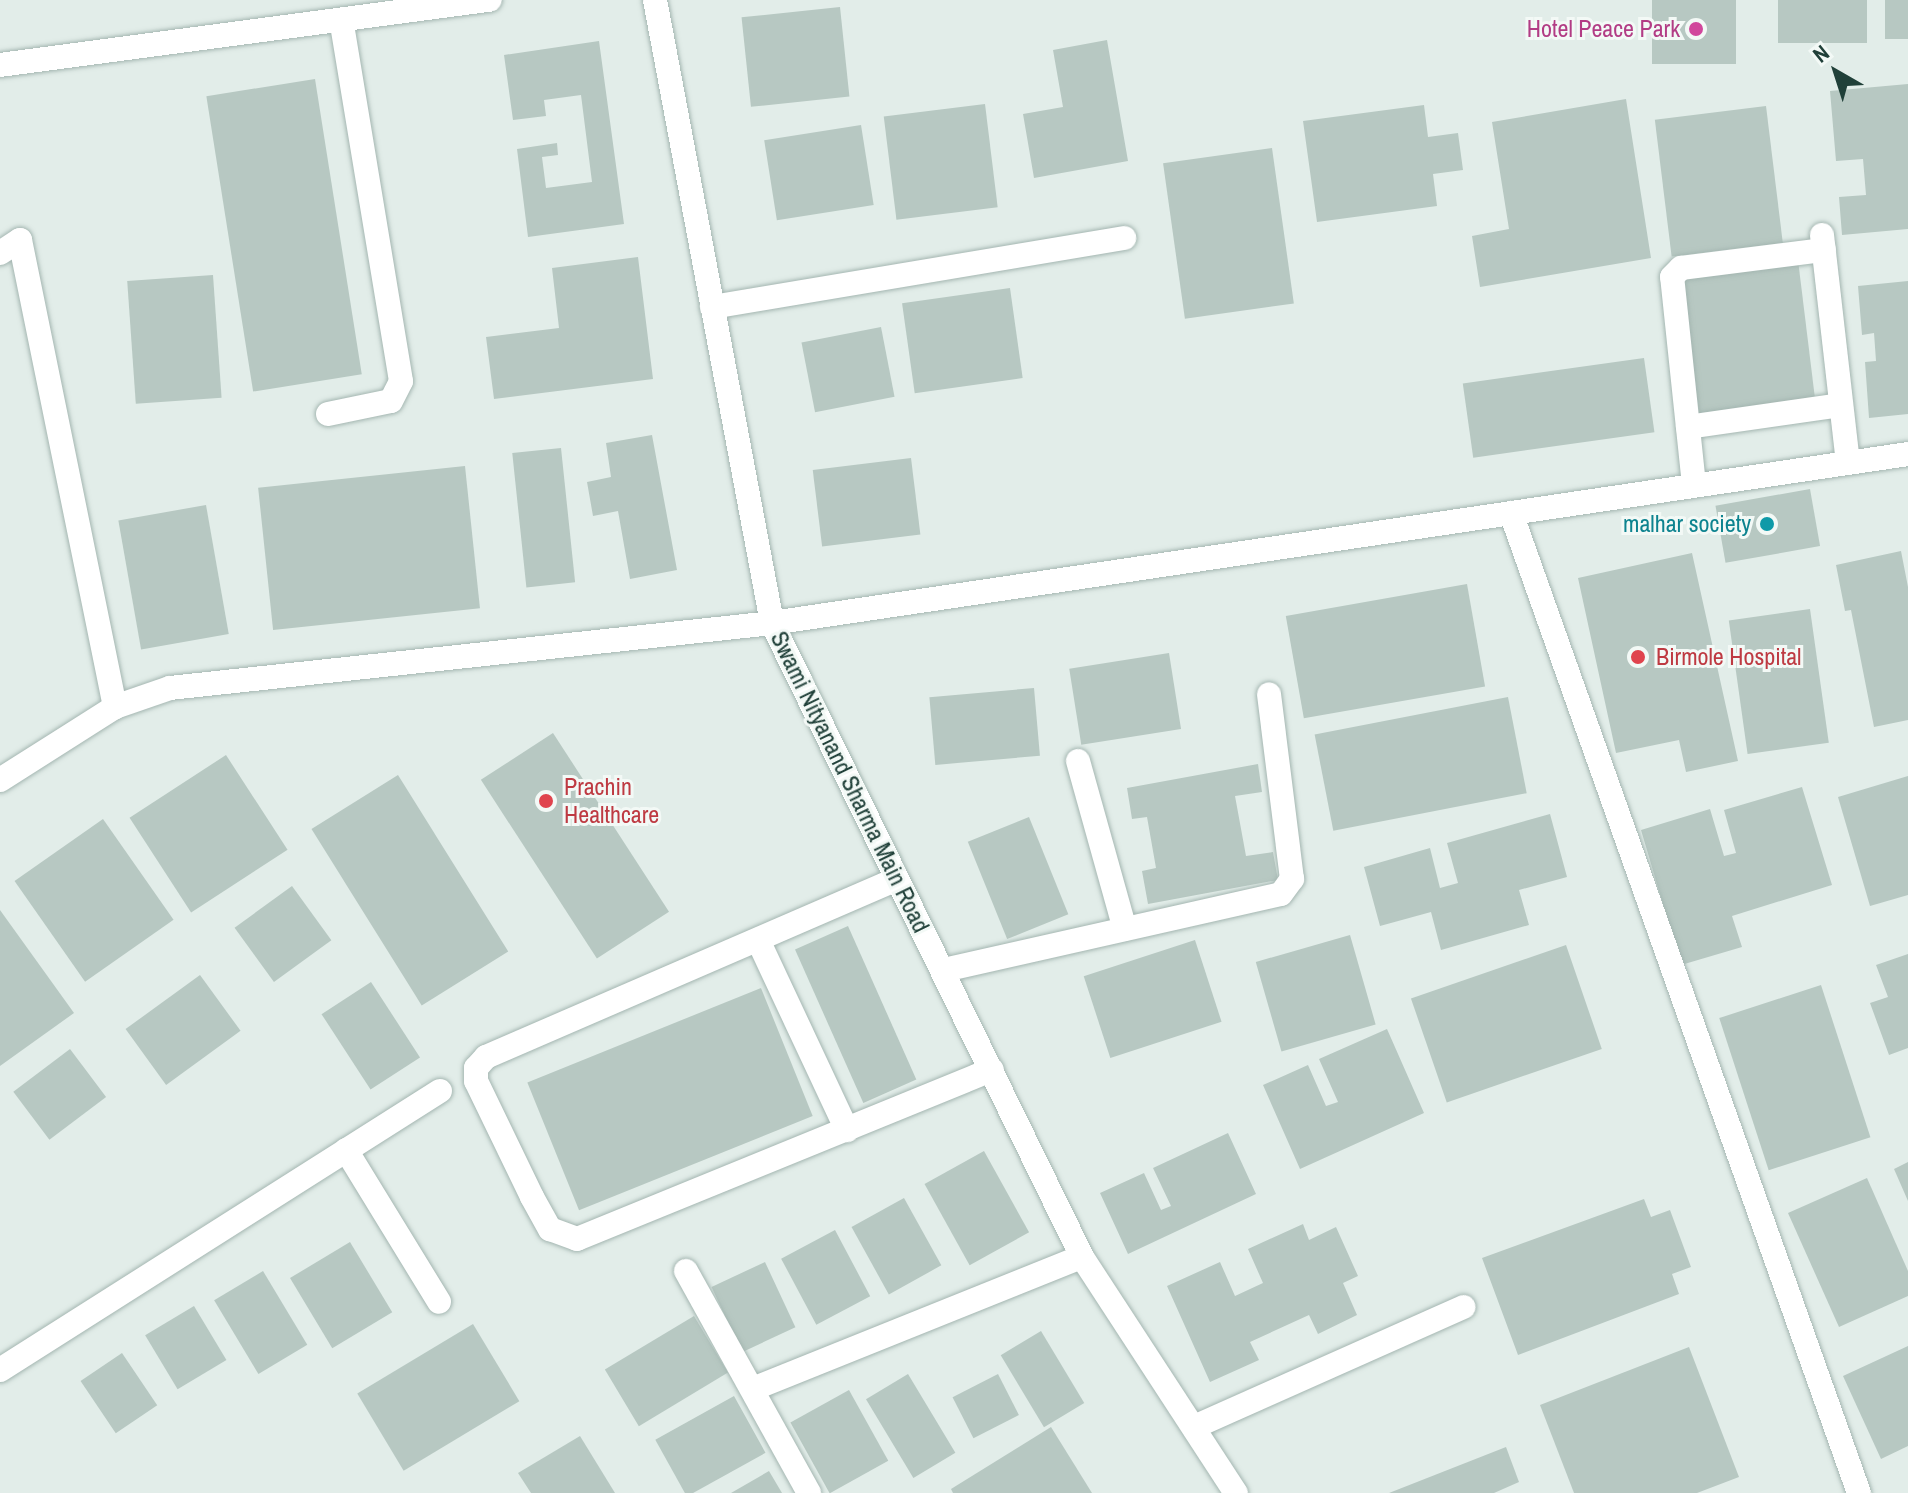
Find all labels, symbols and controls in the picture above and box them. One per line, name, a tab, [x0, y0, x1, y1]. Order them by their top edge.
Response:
place label: Hotel Peace Park	[1527, 15, 1680, 43]
marker: Hotel Peace Park	[1687, 20, 1705, 38]
north arrow	[1796, 32, 1876, 112]
text: N	[1806, 38, 1835, 69]
place label: malhar society	[1623, 510, 1751, 538]
marker: malhar society	[1758, 515, 1776, 533]
street label: Swami Nityanand Sharma Main Road	[764, 627, 936, 937]
place label: Birmole Hospital	[1656, 643, 1801, 671]
marker: Birmole Hospital	[1627, 646, 1649, 668]
place label: Prachin Healthcare	[564, 773, 659, 829]
marker: Prachin Healthcare	[535, 790, 557, 812]

